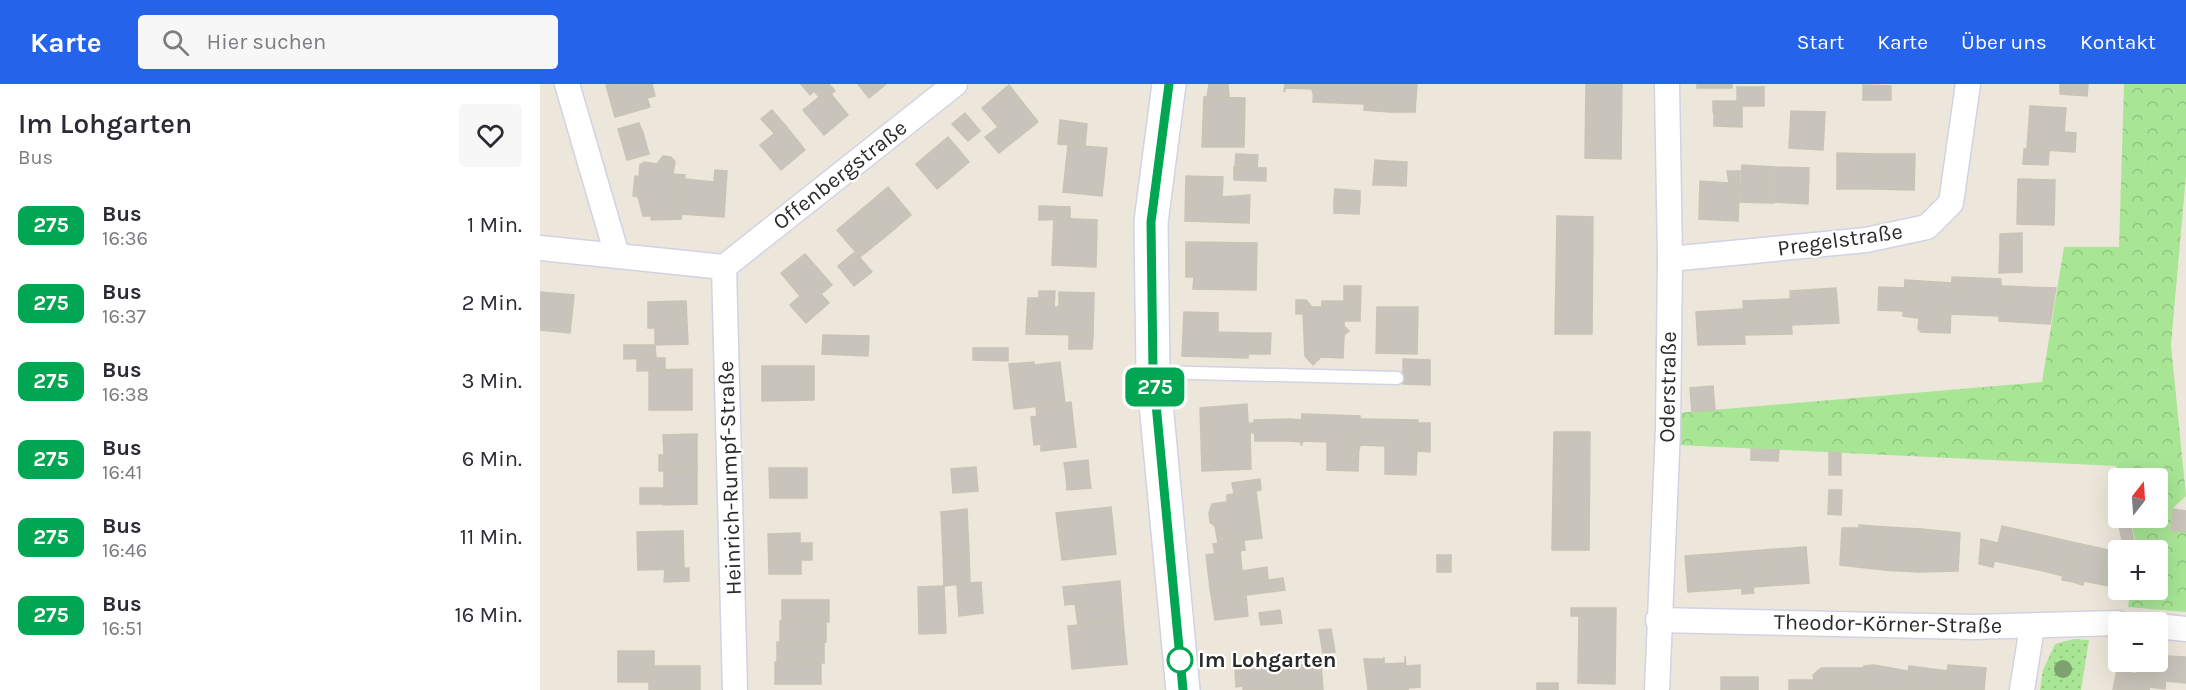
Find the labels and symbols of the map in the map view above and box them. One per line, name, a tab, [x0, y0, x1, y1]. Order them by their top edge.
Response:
street label: Offenbergstraße	[768, 115, 912, 235]
street label: Pregelstraße	[1776, 218, 1904, 262]
street label: Oderstraße	[1654, 331, 1682, 443]
street label: Heinrich-Rumpf-Straße	[713, 360, 747, 596]
line badge: 275	[1120, 368, 1190, 406]
north arrow	[2108, 468, 2168, 528]
street label: Theodor-Körner-Straße	[1774, 609, 2002, 639]
marker: Im Lohgarten	[1167, 647, 1193, 673]
place label: Im Lohgarten	[1198, 647, 1337, 673]

